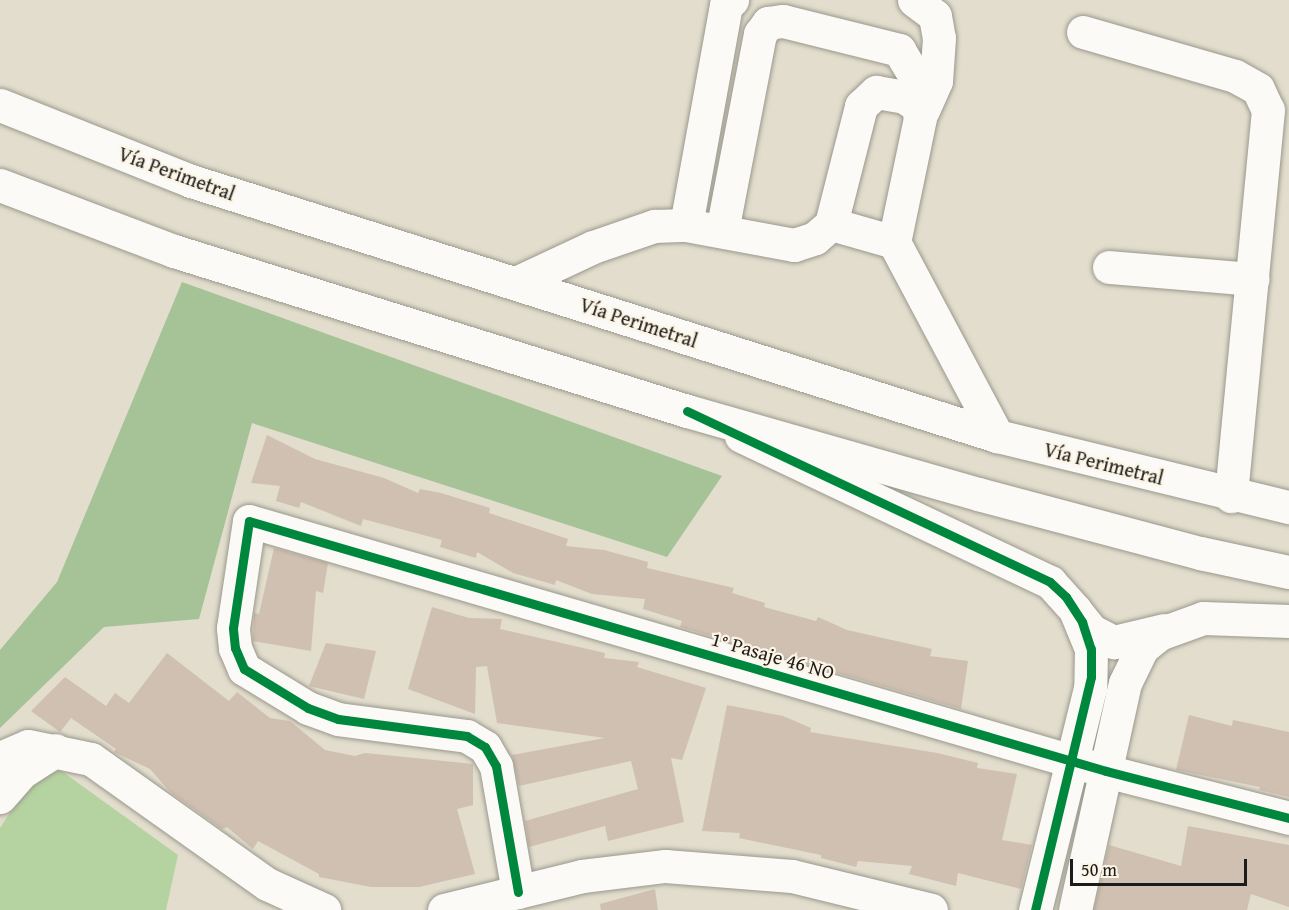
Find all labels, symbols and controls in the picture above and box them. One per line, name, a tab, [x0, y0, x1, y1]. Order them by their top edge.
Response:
street label: Vía Perimetral	[115, 141, 239, 205]
street label: Vía Perimetral	[577, 292, 701, 352]
street label: Vía Perimetral	[1042, 437, 1166, 489]
street label: 1° Pasaje 46 NO	[709, 626, 837, 684]
scale bar	[1073, 847, 1250, 885]
text: 50 m	[1081, 856, 1117, 883]

